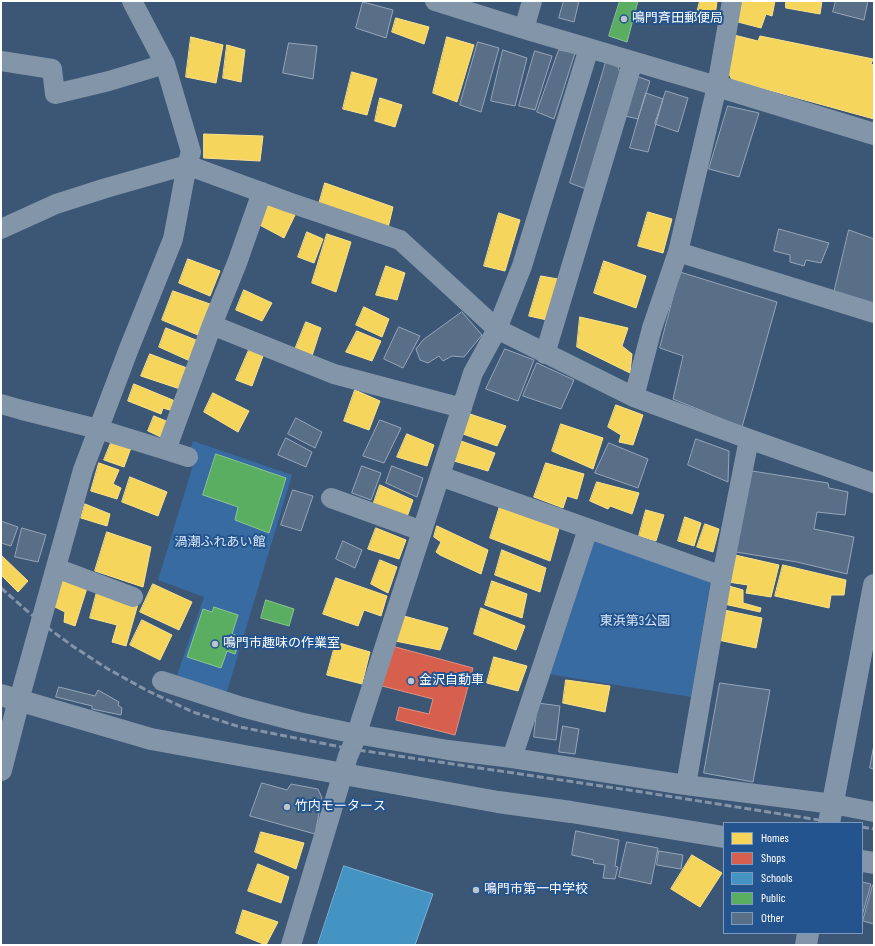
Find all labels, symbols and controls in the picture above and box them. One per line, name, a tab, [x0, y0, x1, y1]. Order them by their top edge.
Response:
place label: 鳴門斉田郵便局	[632, 11, 723, 27]
marker: 鳴門斉田郵便局	[619, 14, 629, 24]
park label: 渦潮ふれあい館	[175, 535, 265, 551]
park label: 東浜第3公園	[600, 614, 670, 630]
place label: 鳴門市趣味の作業室	[223, 636, 340, 652]
marker: 鳴門市趣味の作業室	[210, 639, 220, 649]
place label: 金沢自動車	[419, 673, 484, 689]
marker: 金沢自動車	[406, 676, 416, 686]
place label: 竹内モータース	[295, 799, 386, 815]
marker: 竹内モータース	[282, 802, 292, 812]
legend	[723, 822, 863, 934]
text: Homes	[761, 831, 789, 846]
text: Shops	[761, 851, 786, 866]
text: Schools	[761, 871, 793, 886]
place label: 鳴門市第一中学校	[484, 882, 588, 898]
marker: 鳴門市第一中学校	[471, 885, 481, 895]
text: Public	[761, 891, 786, 906]
text: Other	[761, 911, 784, 926]

